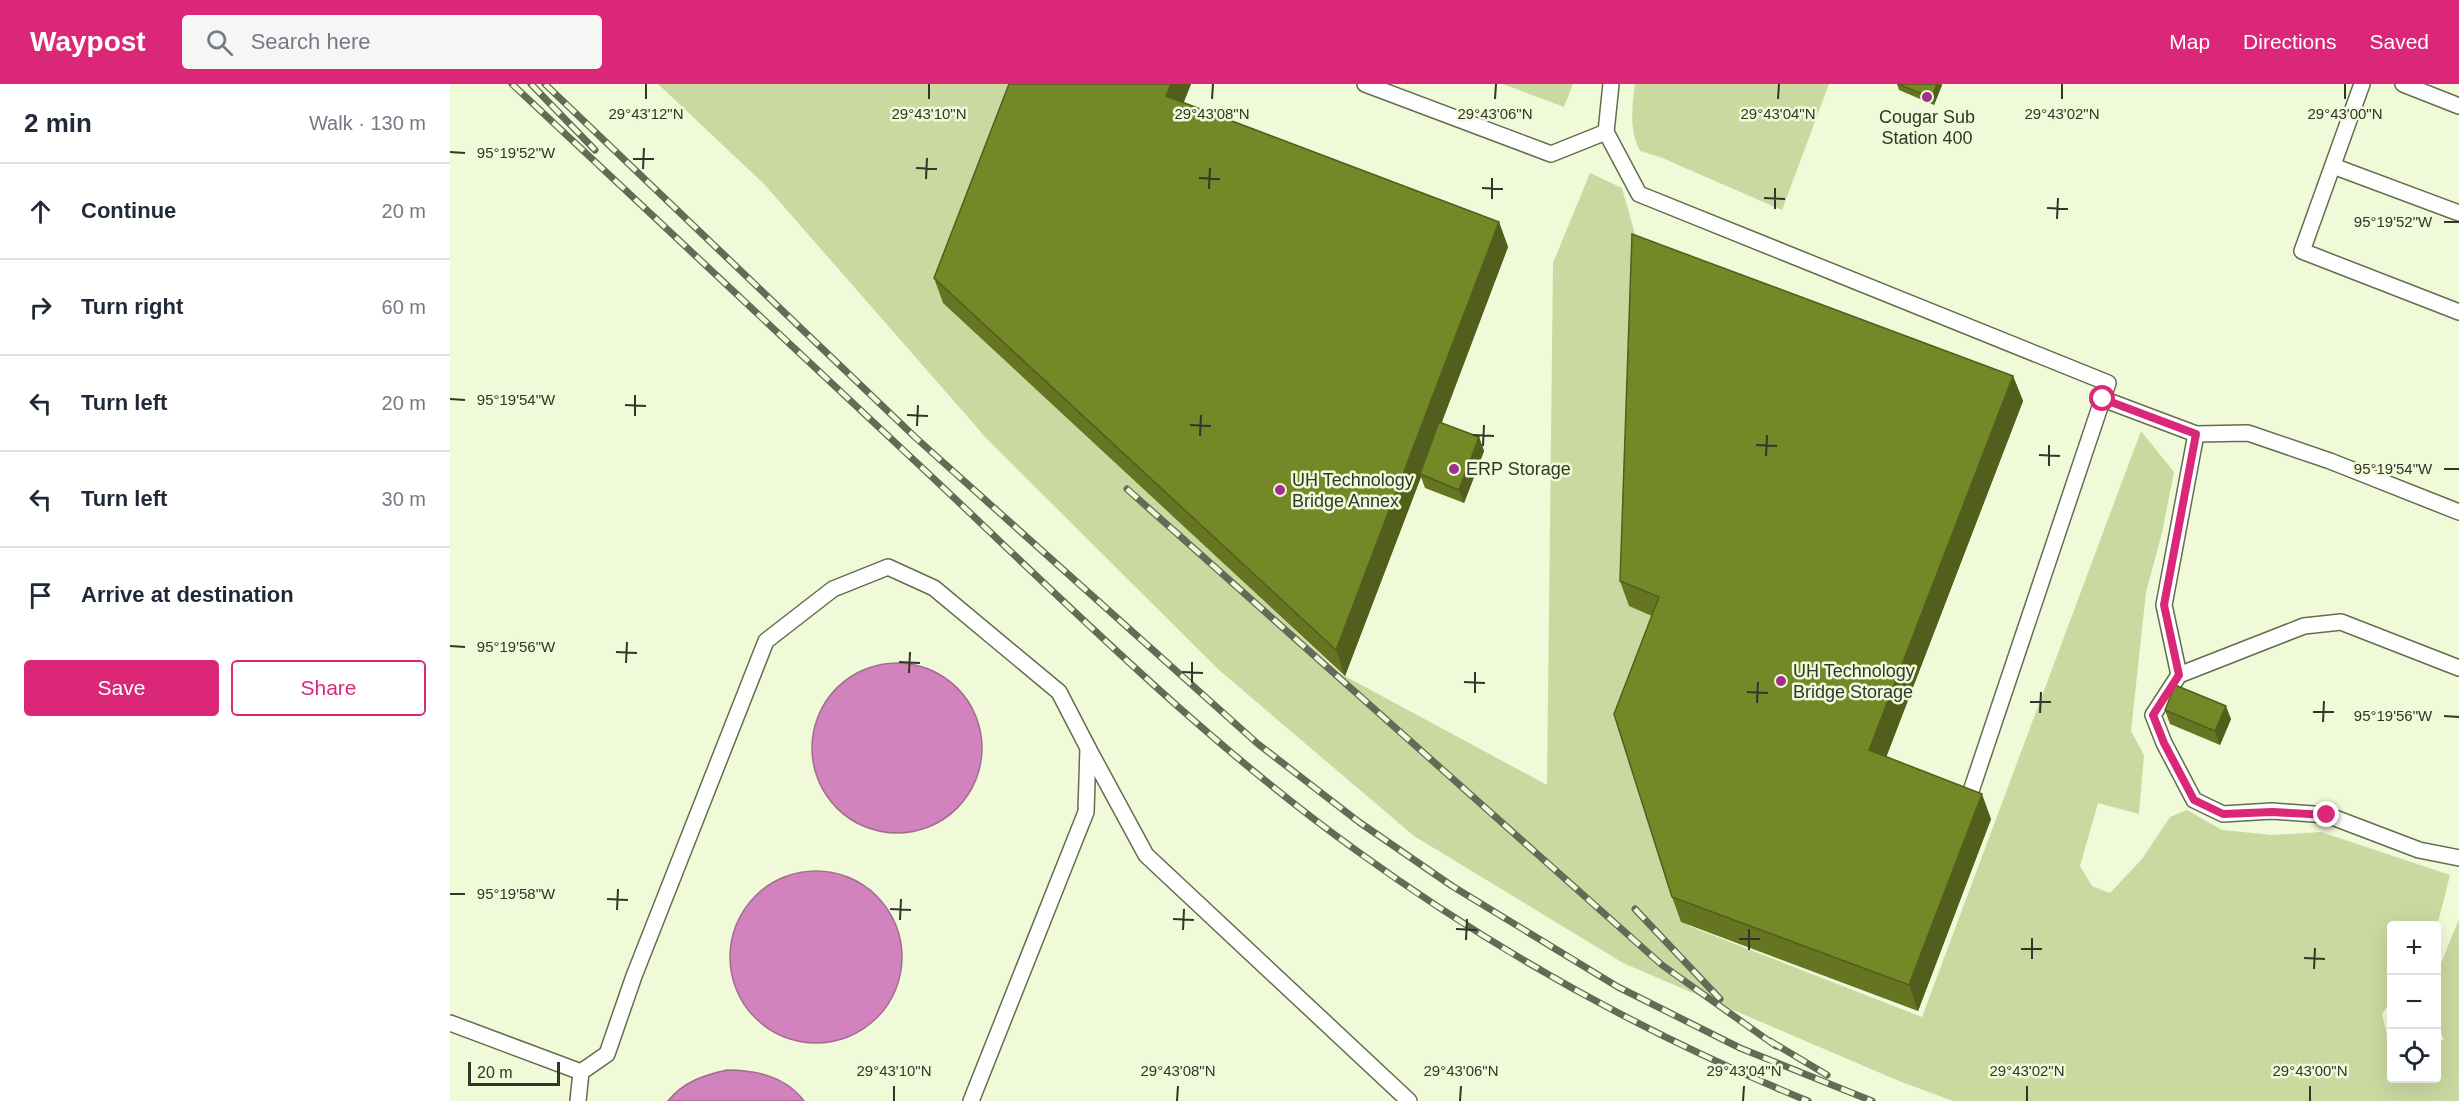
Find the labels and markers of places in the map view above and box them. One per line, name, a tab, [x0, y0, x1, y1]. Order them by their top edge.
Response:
marker: Cougar Sub Station 400	[1920, 90, 1934, 104]
place label: Cougar Sub Station 400	[1879, 107, 1975, 148]
place label: ERP Storage	[1466, 459, 1571, 479]
marker: ERP Storage	[1447, 462, 1461, 476]
place label: UH Technology Bridge Annex	[1292, 470, 1414, 511]
marker: UH Technology Bridge Annex	[1273, 483, 1287, 497]
place label: UH Technology Bridge Storage	[1793, 661, 1915, 702]
marker: UH Technology Bridge Storage	[1774, 674, 1788, 688]

